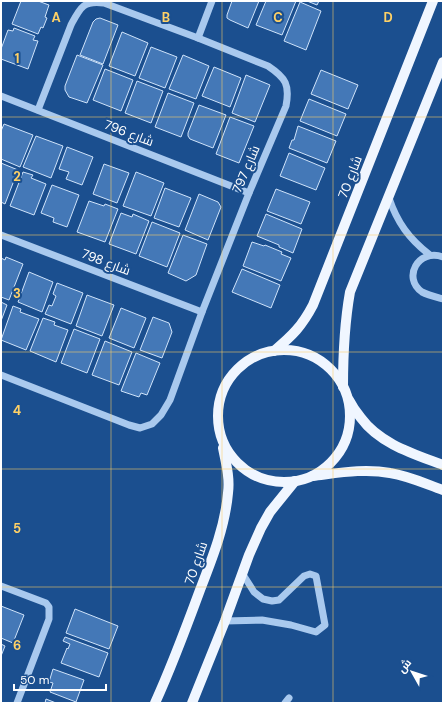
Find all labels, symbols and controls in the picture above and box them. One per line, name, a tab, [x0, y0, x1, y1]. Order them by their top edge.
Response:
text: A	[51, 9, 61, 26]
text: B	[162, 9, 170, 26]
text: C	[273, 9, 283, 26]
text: D	[383, 9, 393, 26]
text: 1	[15, 50, 19, 67]
street label: شارع 796	[102, 116, 156, 150]
street label: شارع 797	[228, 143, 264, 195]
street label: شارع 70	[334, 153, 366, 201]
text: 2	[13, 168, 21, 185]
street label: شارع 798	[79, 245, 133, 279]
text: 3	[13, 285, 21, 302]
text: 4	[13, 402, 21, 419]
text: 5	[13, 520, 21, 537]
street label: شارع 70	[181, 539, 211, 587]
text: 6	[13, 637, 21, 654]
north arrow	[392, 652, 432, 692]
text: ش	[394, 656, 414, 676]
scale bar	[14, 666, 106, 692]
text: 50 m	[20, 672, 49, 688]

